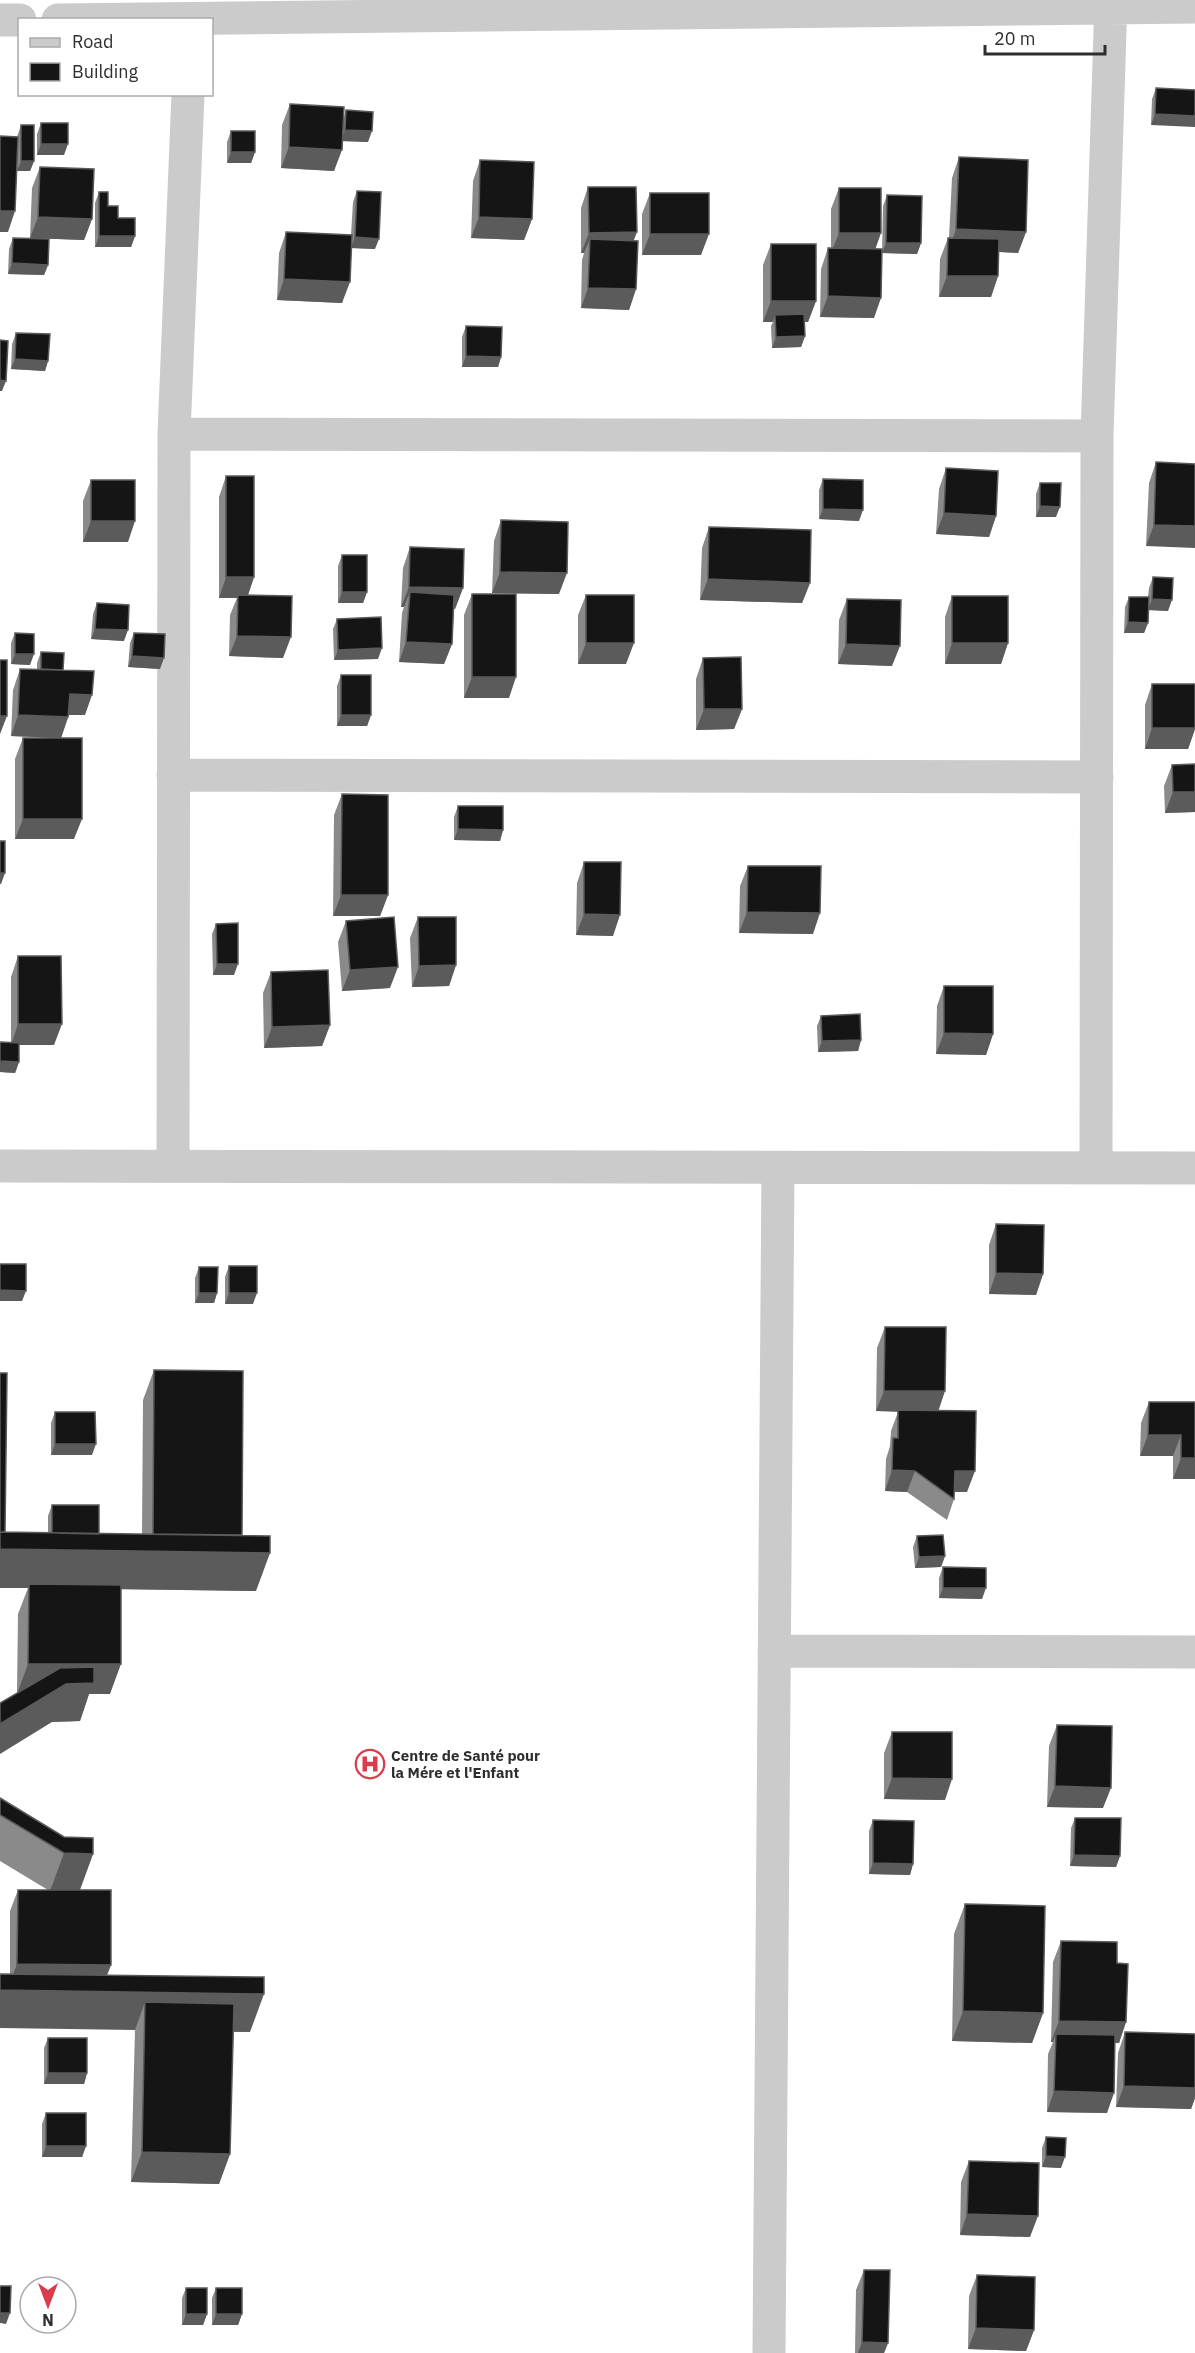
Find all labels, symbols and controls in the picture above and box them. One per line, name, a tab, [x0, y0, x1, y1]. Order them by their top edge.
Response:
legend	[18, 18, 213, 96]
scale bar	[985, 18, 1105, 56]
text: 20 m	[994, 27, 1036, 50]
text: Road	[72, 30, 113, 53]
text: Building	[72, 60, 139, 83]
place label: Centre de Santé pour la Mére et l'Enfant	[391, 1746, 540, 1782]
hospital icon: Centre de Santé pour la Mére et l'Enfant	[354, 1748, 386, 1780]
north arrow	[18, 2275, 78, 2335]
text: N	[42, 2310, 54, 2330]

